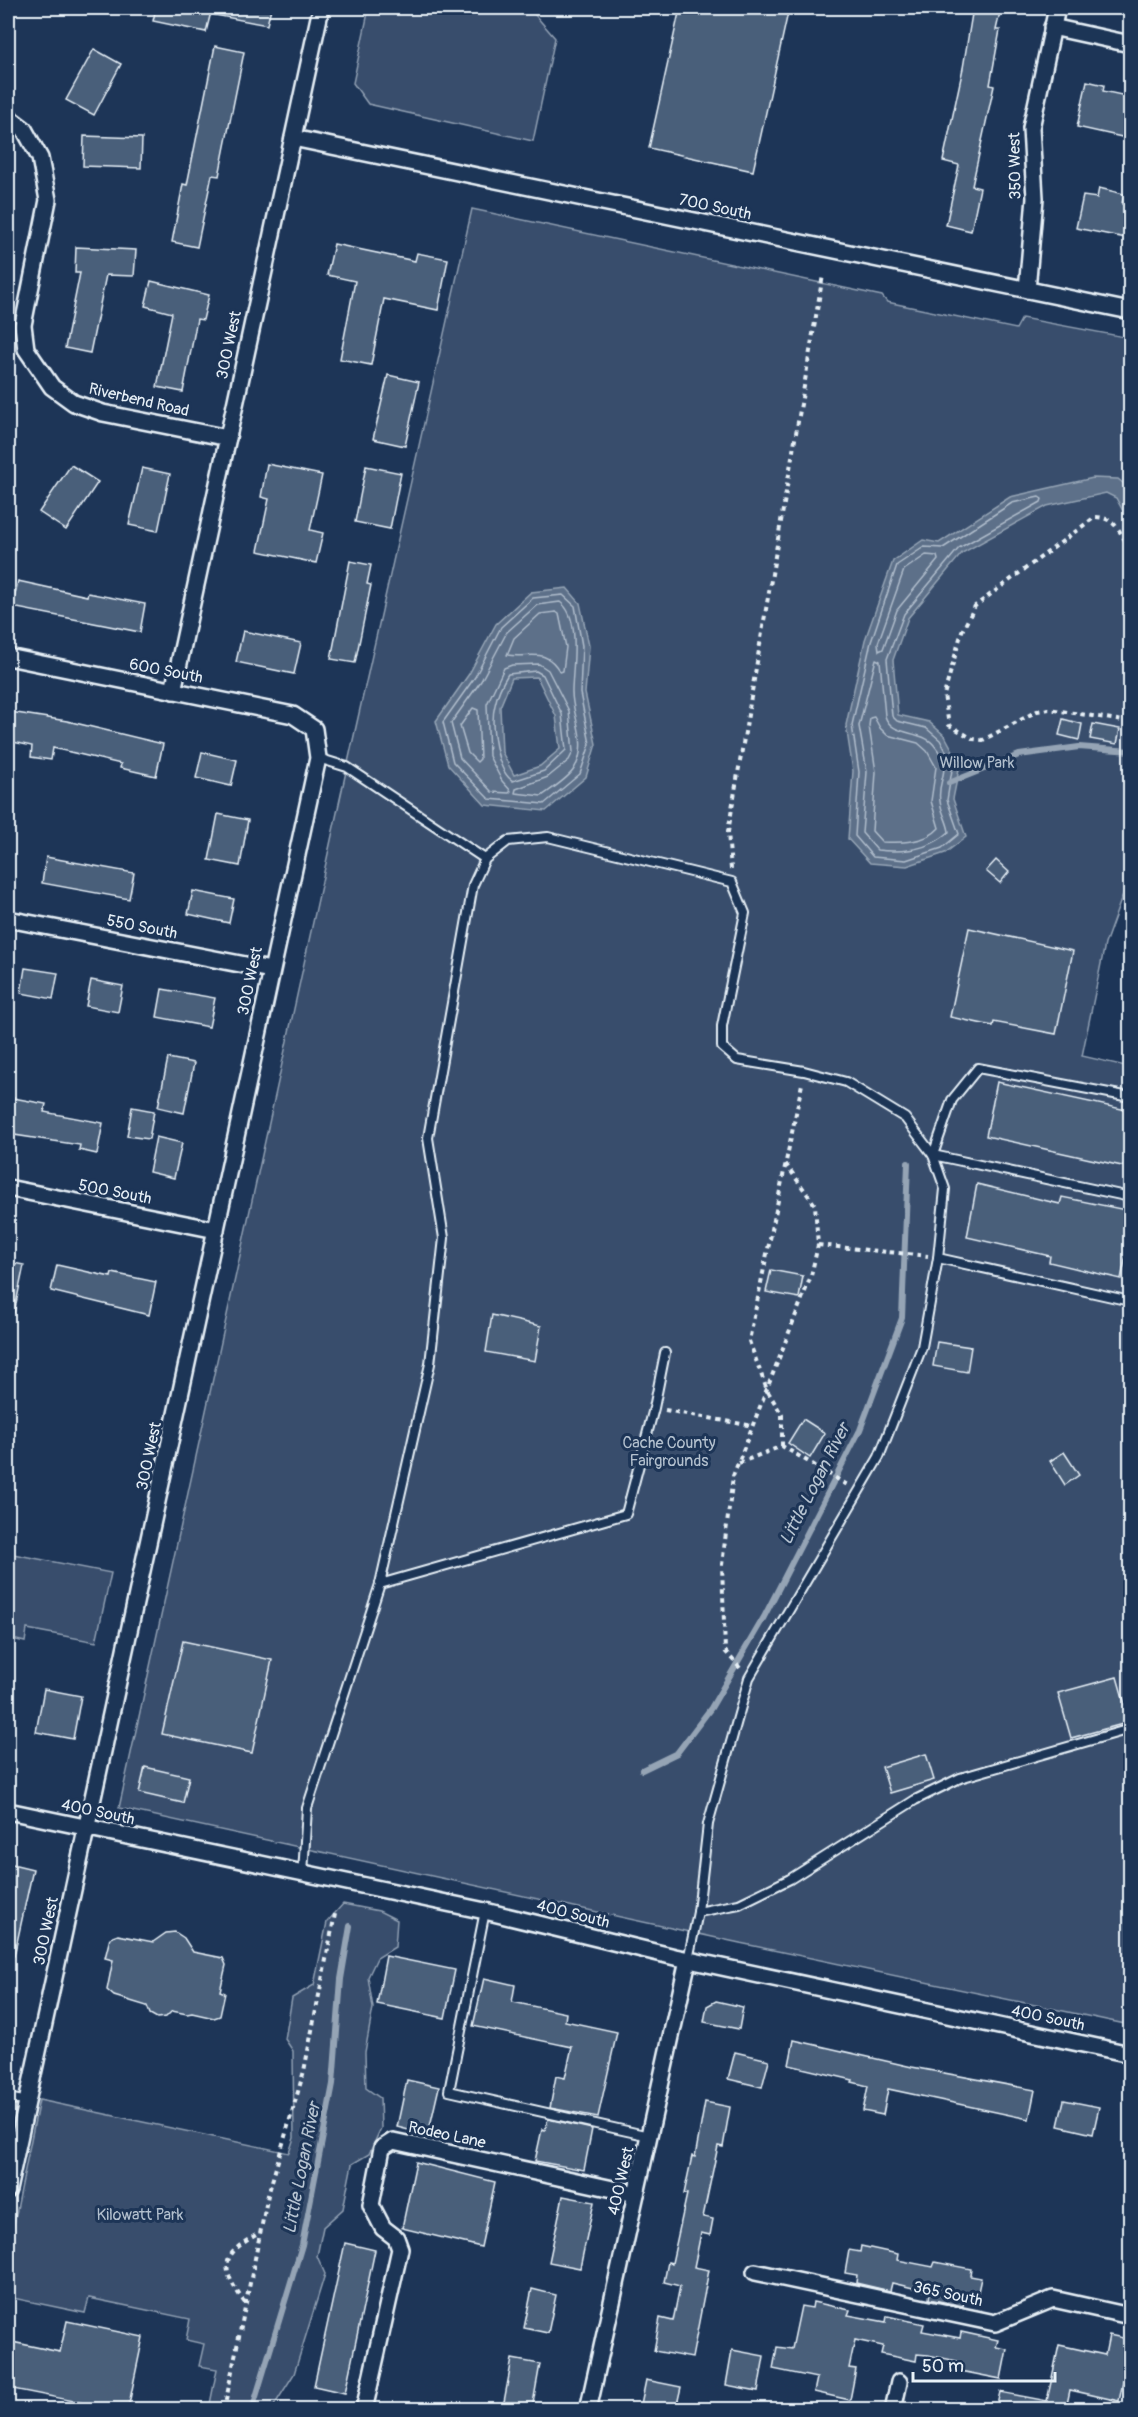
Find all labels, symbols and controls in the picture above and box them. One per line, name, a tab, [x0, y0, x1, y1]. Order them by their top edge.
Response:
street label: 350 West	[1004, 132, 1026, 200]
street label: 700 South	[677, 190, 753, 224]
street label: 300 West	[212, 308, 246, 381]
street label: Riverbend Road	[87, 379, 191, 421]
street label: 600 South	[127, 654, 205, 688]
park label: Willow Park	[940, 753, 1015, 773]
street label: 550 South	[105, 910, 179, 944]
street label: 300 West	[233, 944, 267, 1017]
street label: 500 South	[77, 1175, 153, 1209]
water label: Little Logan River	[774, 1417, 857, 1549]
street label: 300 West	[132, 1419, 166, 1492]
park label: Cache County Fairgrounds	[623, 1433, 716, 1471]
street label: 400 South	[59, 1794, 137, 1830]
street label: 300 West	[29, 1894, 63, 1967]
street label: 400 South	[534, 1895, 612, 1933]
street label: 400 South	[1009, 2000, 1087, 2036]
water label: Little Logan River	[278, 2098, 326, 2236]
street label: Rodeo Lane	[406, 2117, 488, 2153]
street label: 400 West	[603, 2144, 639, 2217]
park label: Kilowatt Park	[97, 2205, 184, 2225]
street label: 365 South	[912, 2277, 984, 2311]
scale bar	[913, 2345, 1056, 2383]
text: 50 m	[922, 2355, 964, 2378]

